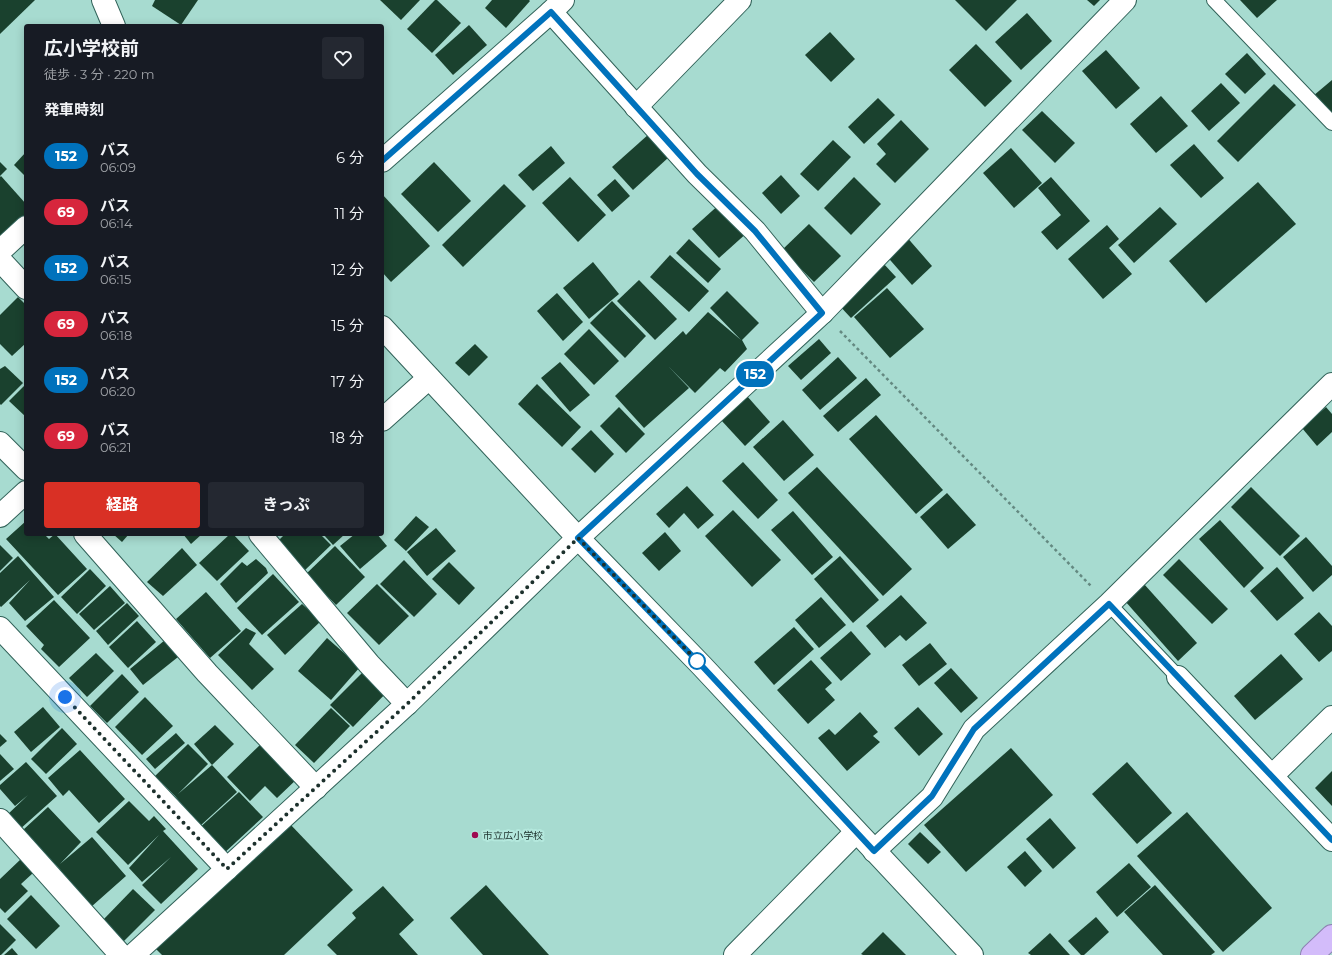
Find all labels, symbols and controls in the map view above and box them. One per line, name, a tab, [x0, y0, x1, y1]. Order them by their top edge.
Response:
text: 広小学校前	[44, 37, 139, 60]
button: heart	[322, 37, 364, 79]
text: 徒歩 · 3 分 · 220 m	[44, 66, 154, 82]
text: 発車時刻	[44, 100, 104, 119]
text: バス	[100, 140, 130, 159]
text: 152	[55, 147, 77, 165]
text: 6 分	[336, 148, 364, 167]
text: 06:09	[100, 159, 136, 175]
text: バス	[100, 196, 130, 215]
text: 69	[57, 203, 75, 221]
text: 11 分	[334, 204, 364, 223]
text: 06:14	[100, 215, 133, 231]
text: バス	[100, 252, 130, 271]
text: 152	[55, 259, 77, 277]
text: 12 分	[331, 260, 364, 279]
text: 06:15	[100, 271, 131, 287]
text: バス	[100, 308, 130, 327]
text: 69	[57, 315, 75, 333]
text: 15 分	[331, 316, 364, 335]
text: 06:18	[100, 327, 132, 343]
line badge: 152	[732, 361, 778, 387]
text: バス	[100, 364, 130, 383]
text: 152	[744, 365, 766, 383]
text: 152	[55, 371, 77, 389]
text: 17 分	[331, 372, 364, 391]
text: 06:20	[100, 383, 135, 399]
text: バス	[100, 420, 130, 439]
text: 69	[57, 427, 75, 445]
text: 18 分	[330, 428, 364, 447]
text: 06:21	[100, 439, 131, 455]
button: 経路	[44, 482, 200, 528]
button: きっぷ	[208, 482, 364, 528]
unlabelled marker	[688, 652, 706, 670]
your location	[55, 687, 75, 707]
place label: 市立広小学校	[483, 829, 543, 842]
marker: 市立広小学校	[470, 830, 480, 840]

